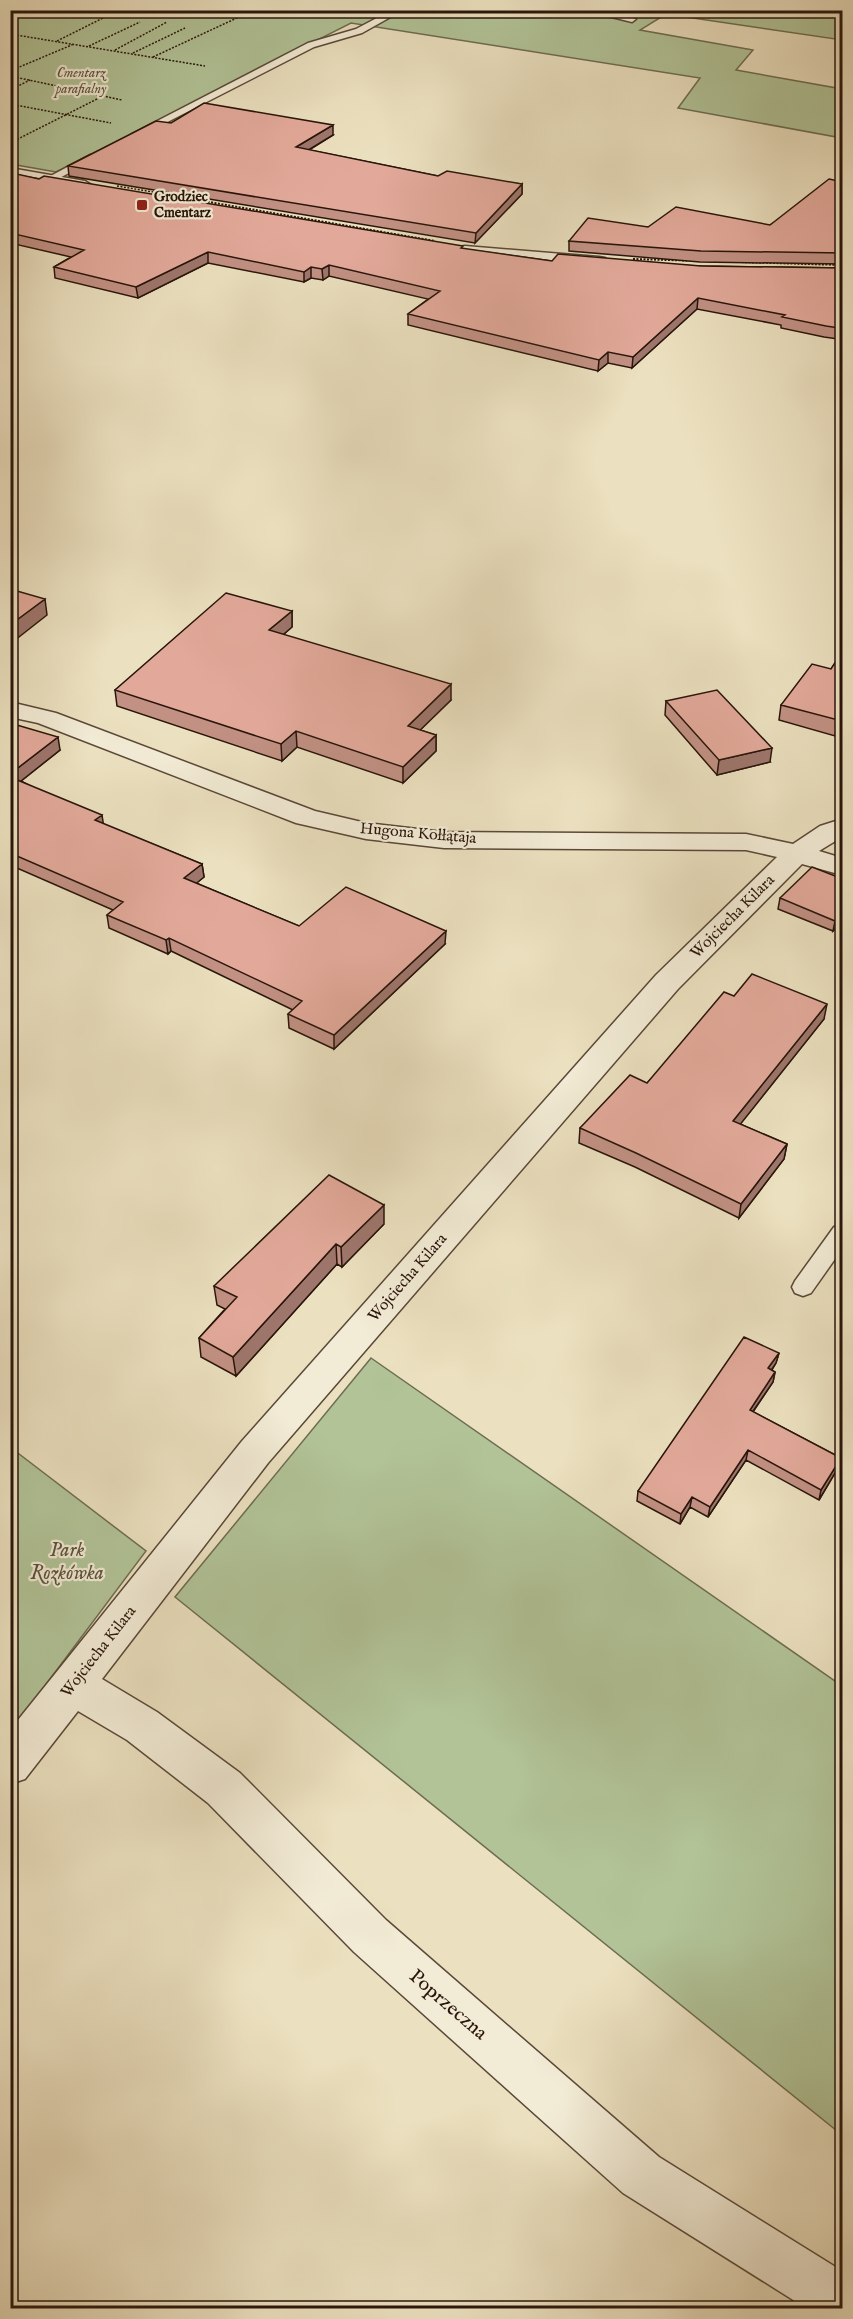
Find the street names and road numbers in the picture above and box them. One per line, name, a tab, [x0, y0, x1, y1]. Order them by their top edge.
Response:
street label: Hugona Kołłątaja	[359, 819, 477, 849]
street label: Wojciecha Kilara	[687, 871, 779, 963]
street label: Wojciecha Kilara	[364, 1230, 452, 1326]
street label: Wojciecha Kilara	[57, 1602, 141, 1702]
street label: Poprzeczna	[404, 1964, 493, 2046]

